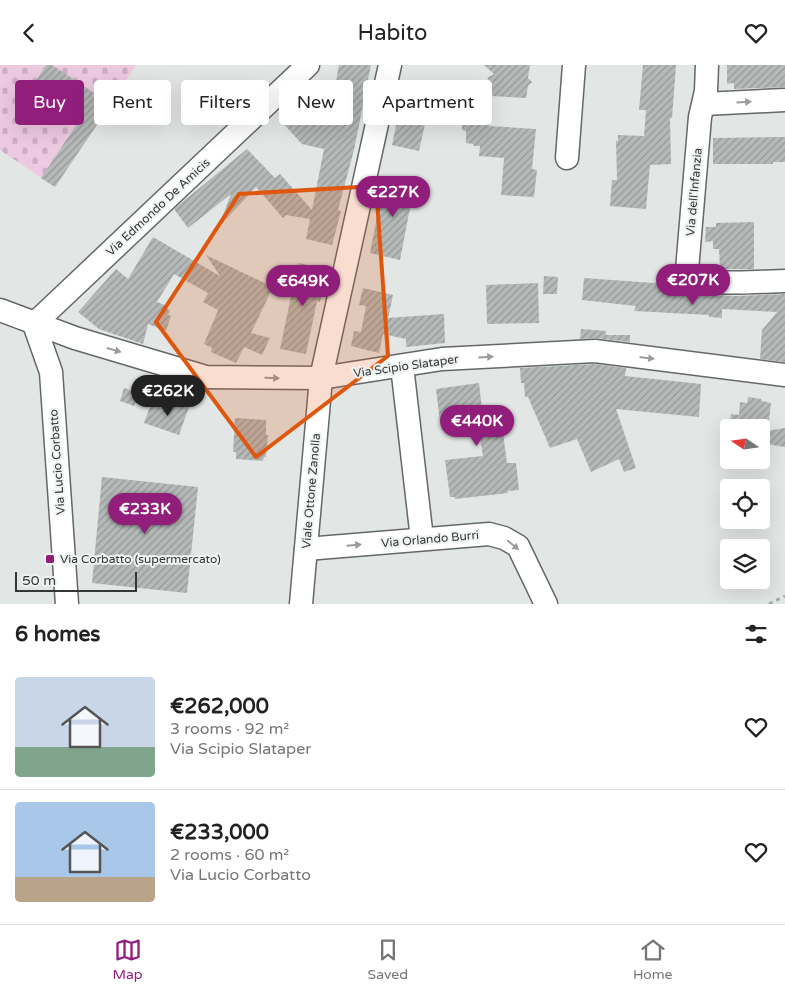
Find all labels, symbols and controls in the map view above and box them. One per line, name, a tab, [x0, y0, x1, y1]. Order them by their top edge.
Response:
icon: back	[15, 19, 43, 47]
icon: heart	[742, 19, 770, 47]
text: Habito	[358, 20, 427, 46]
chip: Buy	[15, 80, 84, 125]
chip: Rent	[94, 80, 171, 125]
chip: Filters	[181, 80, 269, 125]
chip: New	[279, 80, 353, 125]
chip: Apartment	[363, 80, 492, 125]
one-way arrow	[737, 98, 753, 106]
street label: Via dell'Infanzia	[683, 147, 705, 237]
street label: Via Edmondo De Amicis	[103, 155, 213, 259]
pin: €227K	[358, 175, 428, 218]
text: €227K	[367, 182, 419, 202]
pin: €207K	[658, 263, 728, 306]
pin: €649K	[268, 265, 338, 307]
text: €207K	[667, 270, 719, 290]
text: €649K	[277, 271, 329, 291]
one-way arrow	[106, 346, 121, 354]
street label: Via Scipio Slataper	[353, 352, 460, 380]
one-way arrow	[478, 352, 494, 360]
one-way arrow	[640, 354, 656, 362]
one-way arrow	[264, 374, 280, 382]
pin: €262K	[133, 375, 203, 417]
text: €262K	[142, 381, 194, 401]
pin: €440K	[442, 405, 512, 447]
street label: Via Lucio Corbatto	[46, 409, 68, 515]
text: €440K	[451, 411, 503, 431]
north arrow	[720, 419, 770, 469]
map controls	[720, 419, 770, 589]
street label: Viale Ottone Zanolla	[299, 433, 323, 549]
button: locate	[720, 479, 770, 529]
pin: €233K	[110, 493, 180, 535]
text: €233K	[119, 499, 171, 519]
street label: Via Orlando Burri	[381, 528, 479, 550]
button: layers	[720, 539, 770, 589]
one-way arrow	[507, 540, 520, 550]
one-way arrow	[347, 541, 363, 549]
place label: Via Corbatto (supermercato)	[60, 552, 221, 566]
marker: Via Corbatto (supermercato)	[44, 553, 56, 565]
scale bar	[15, 569, 138, 592]
text: 50 m	[22, 572, 56, 589]
icon: filters	[742, 620, 770, 648]
text: 6 homes	[15, 622, 100, 647]
text: €262,000	[170, 694, 269, 719]
icon: home	[55, 697, 115, 757]
icon: heart	[742, 713, 770, 741]
text: 3 rooms · 92 m²	[170, 719, 289, 739]
text: Via Scipio Slataper	[170, 739, 311, 759]
text: €233,000	[170, 820, 269, 845]
icon: home	[55, 822, 115, 882]
icon: heart	[742, 838, 770, 866]
text: 2 rooms · 60 m²	[170, 845, 289, 865]
text: Via Lucio Corbatto	[170, 865, 311, 885]
tab: Map	[112, 936, 143, 983]
tab: Saved	[368, 936, 408, 983]
tab: Home	[633, 936, 673, 983]

